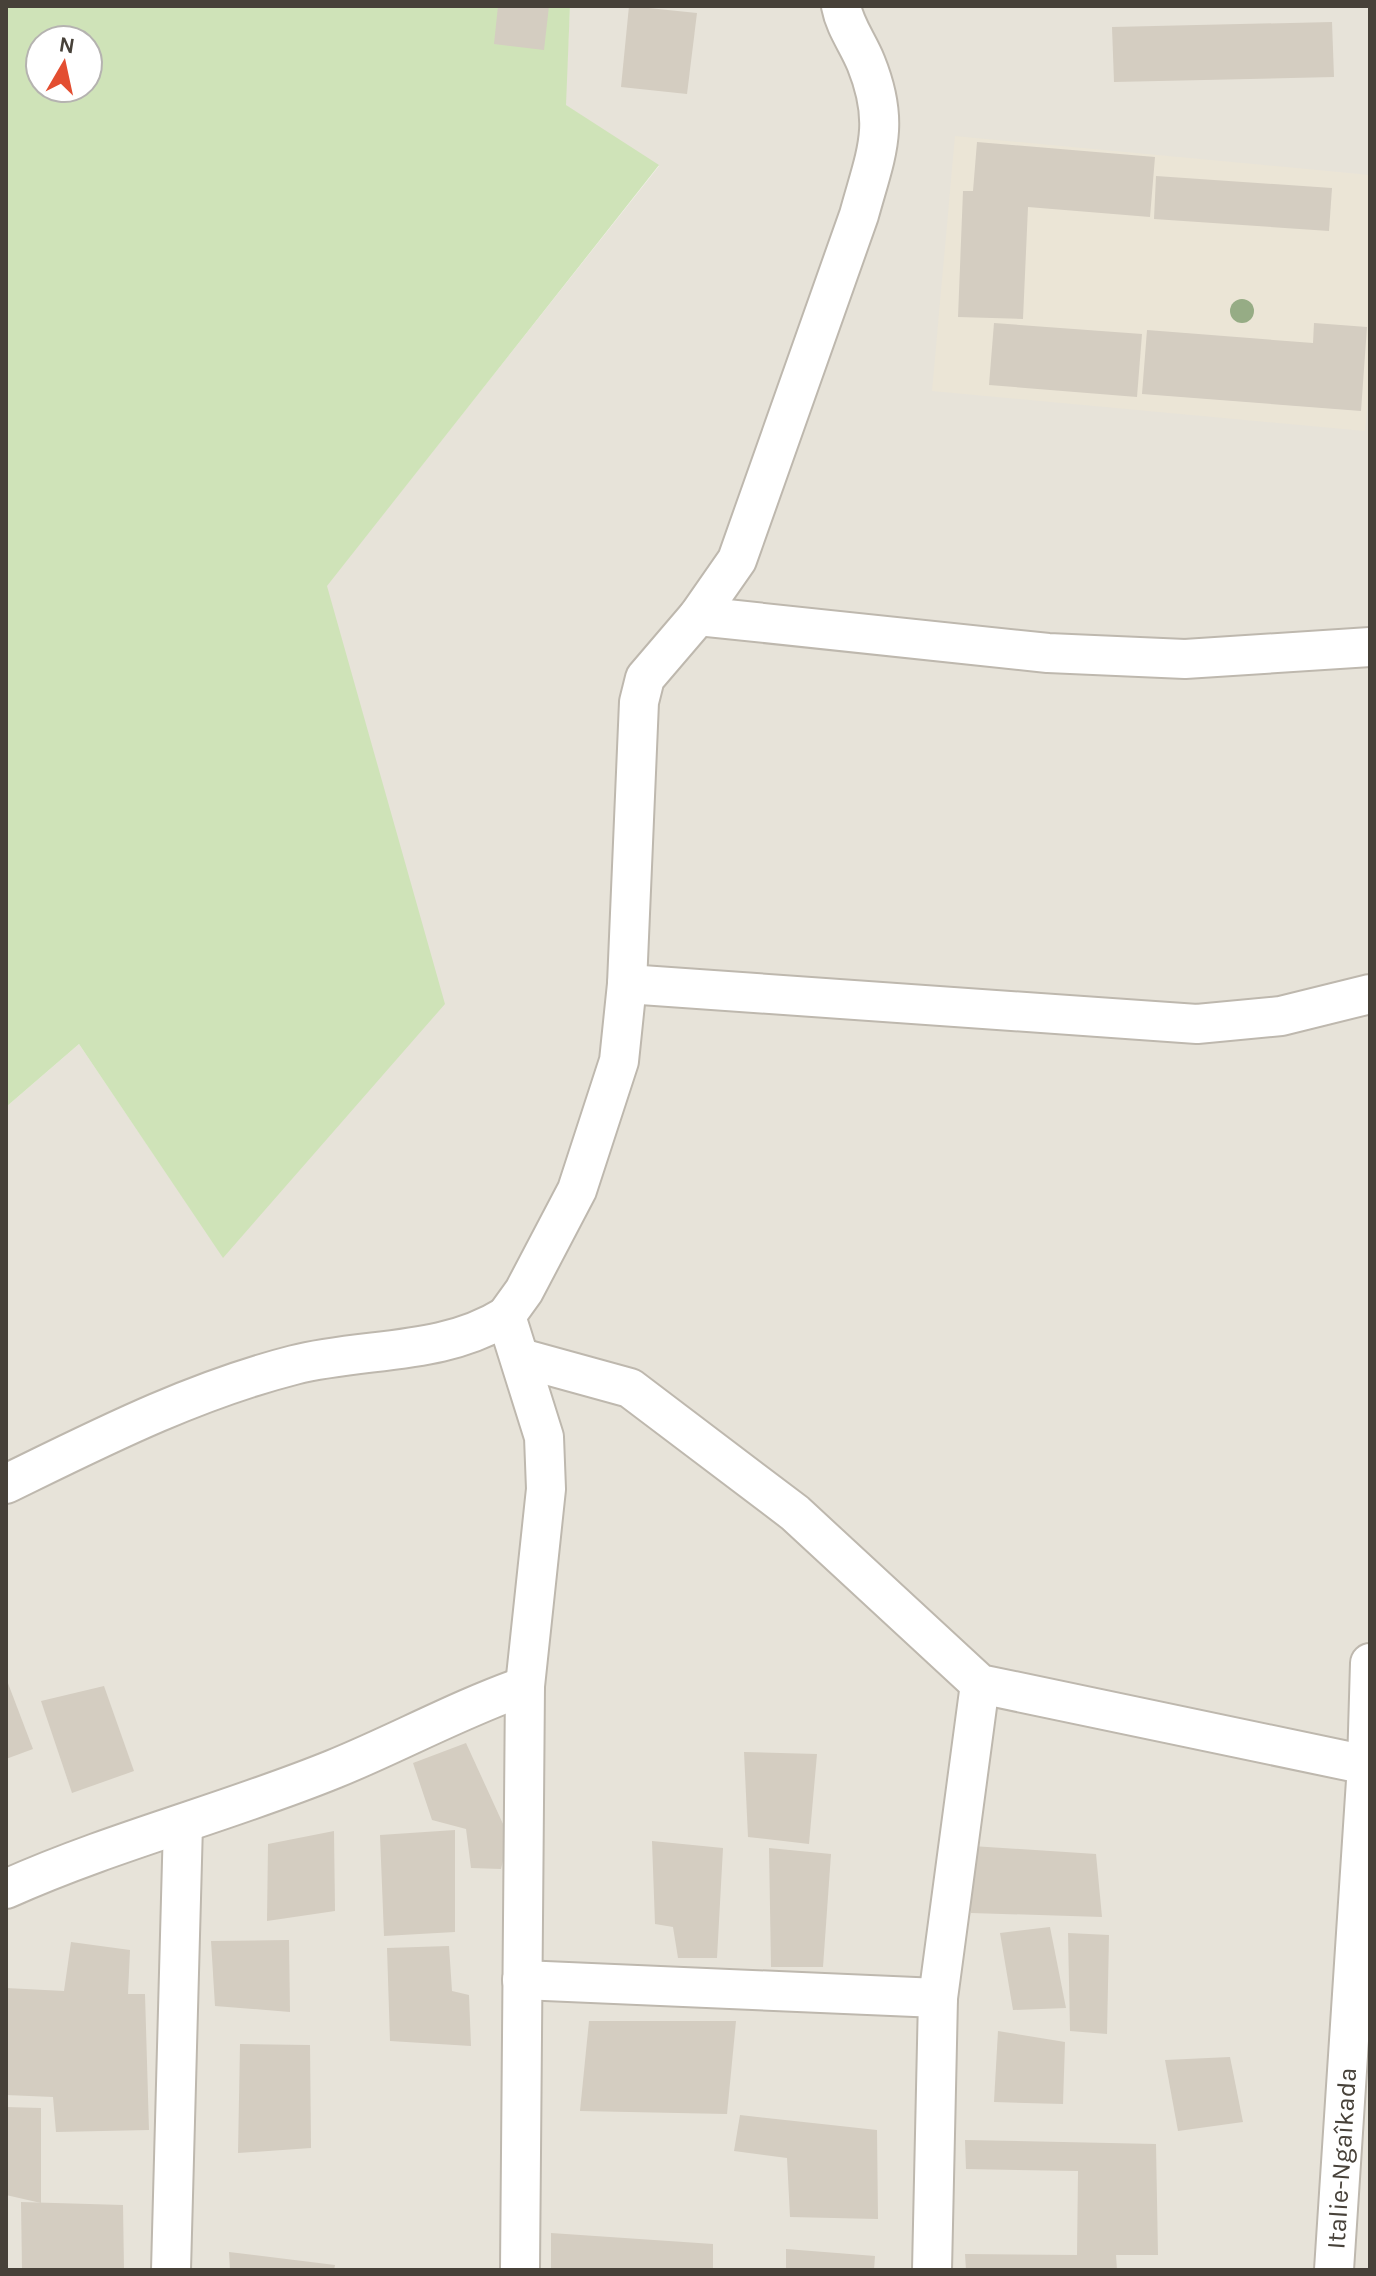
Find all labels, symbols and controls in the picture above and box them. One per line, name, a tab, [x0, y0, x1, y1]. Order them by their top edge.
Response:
north arrow	[24, 24, 104, 104]
text: N	[57, 31, 77, 59]
street label: Italie-Ngaîkada	[1320, 2066, 1363, 2250]

